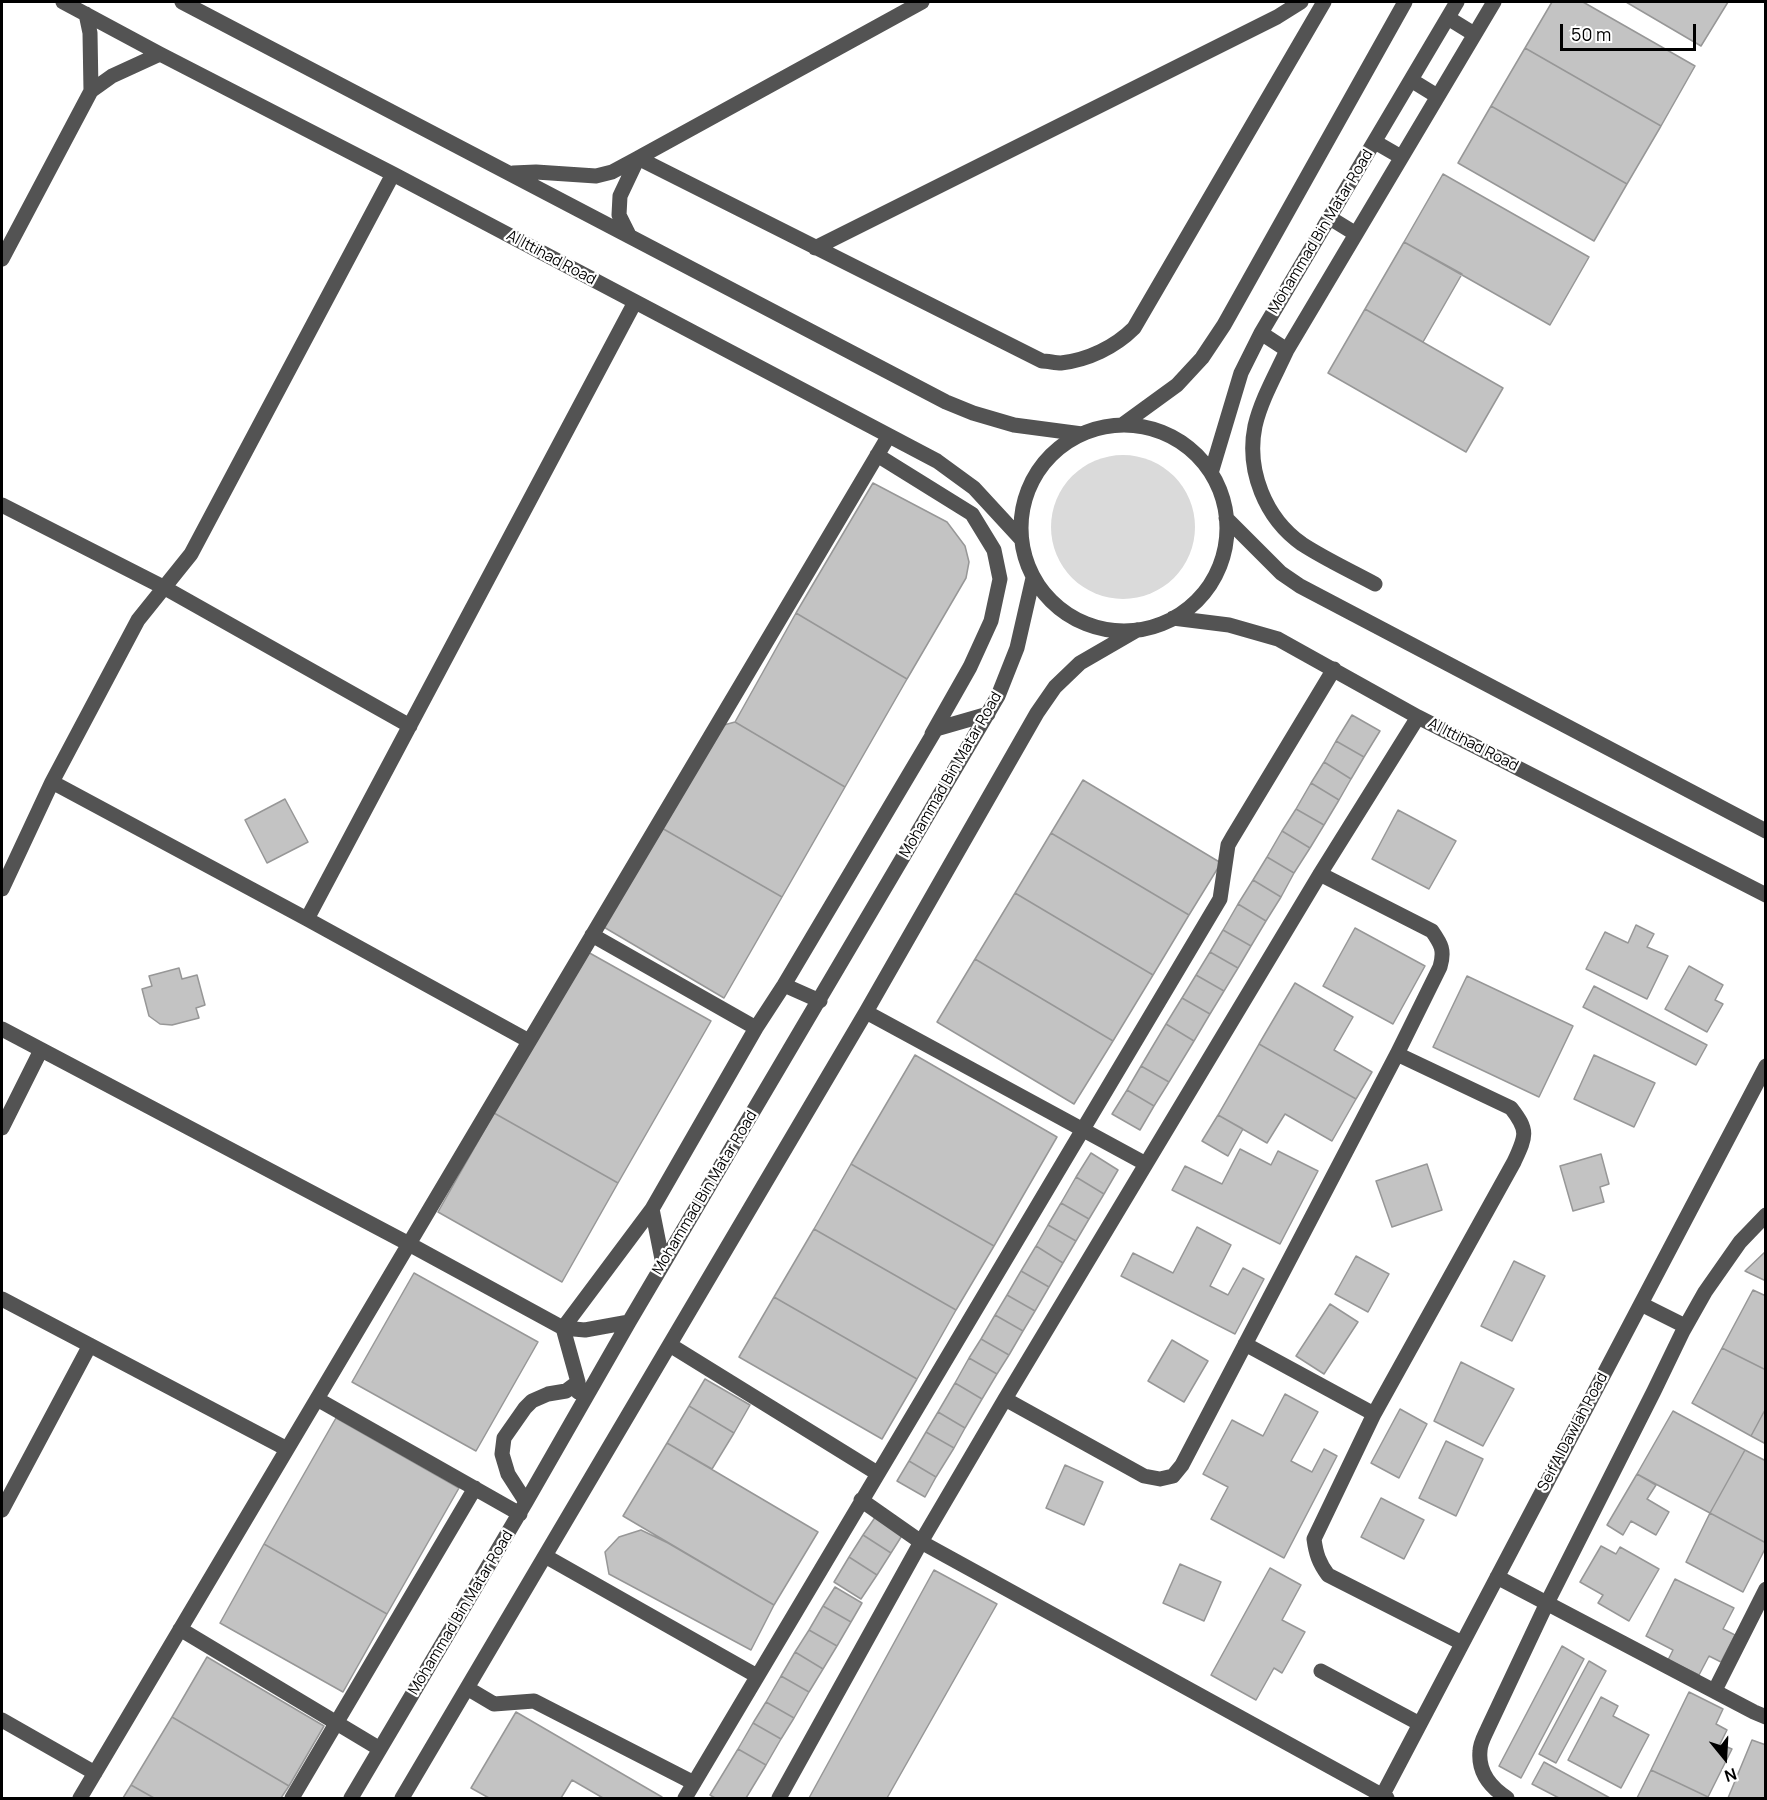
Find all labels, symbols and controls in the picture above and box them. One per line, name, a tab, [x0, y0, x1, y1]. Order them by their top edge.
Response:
scale bar	[1563, 12, 1700, 50]
text: 50 m	[1571, 22, 1611, 46]
street label: Mohammad Bin Matar Road	[1265, 147, 1377, 317]
street label: Al Ittihad Road	[503, 227, 599, 289]
street label: Mohammad Bin Matar Road	[896, 689, 1006, 861]
street label: Al Ittihad Road	[1425, 715, 1521, 775]
street label: Mohammad Bin Matar Road	[649, 1108, 761, 1278]
street label: Seif AlDawlah Road	[1534, 1370, 1612, 1494]
street label: Mohammad Bin Matar Road	[405, 1528, 517, 1698]
north arrow	[1695, 1728, 1755, 1788]
text: N	[1722, 1763, 1739, 1787]

